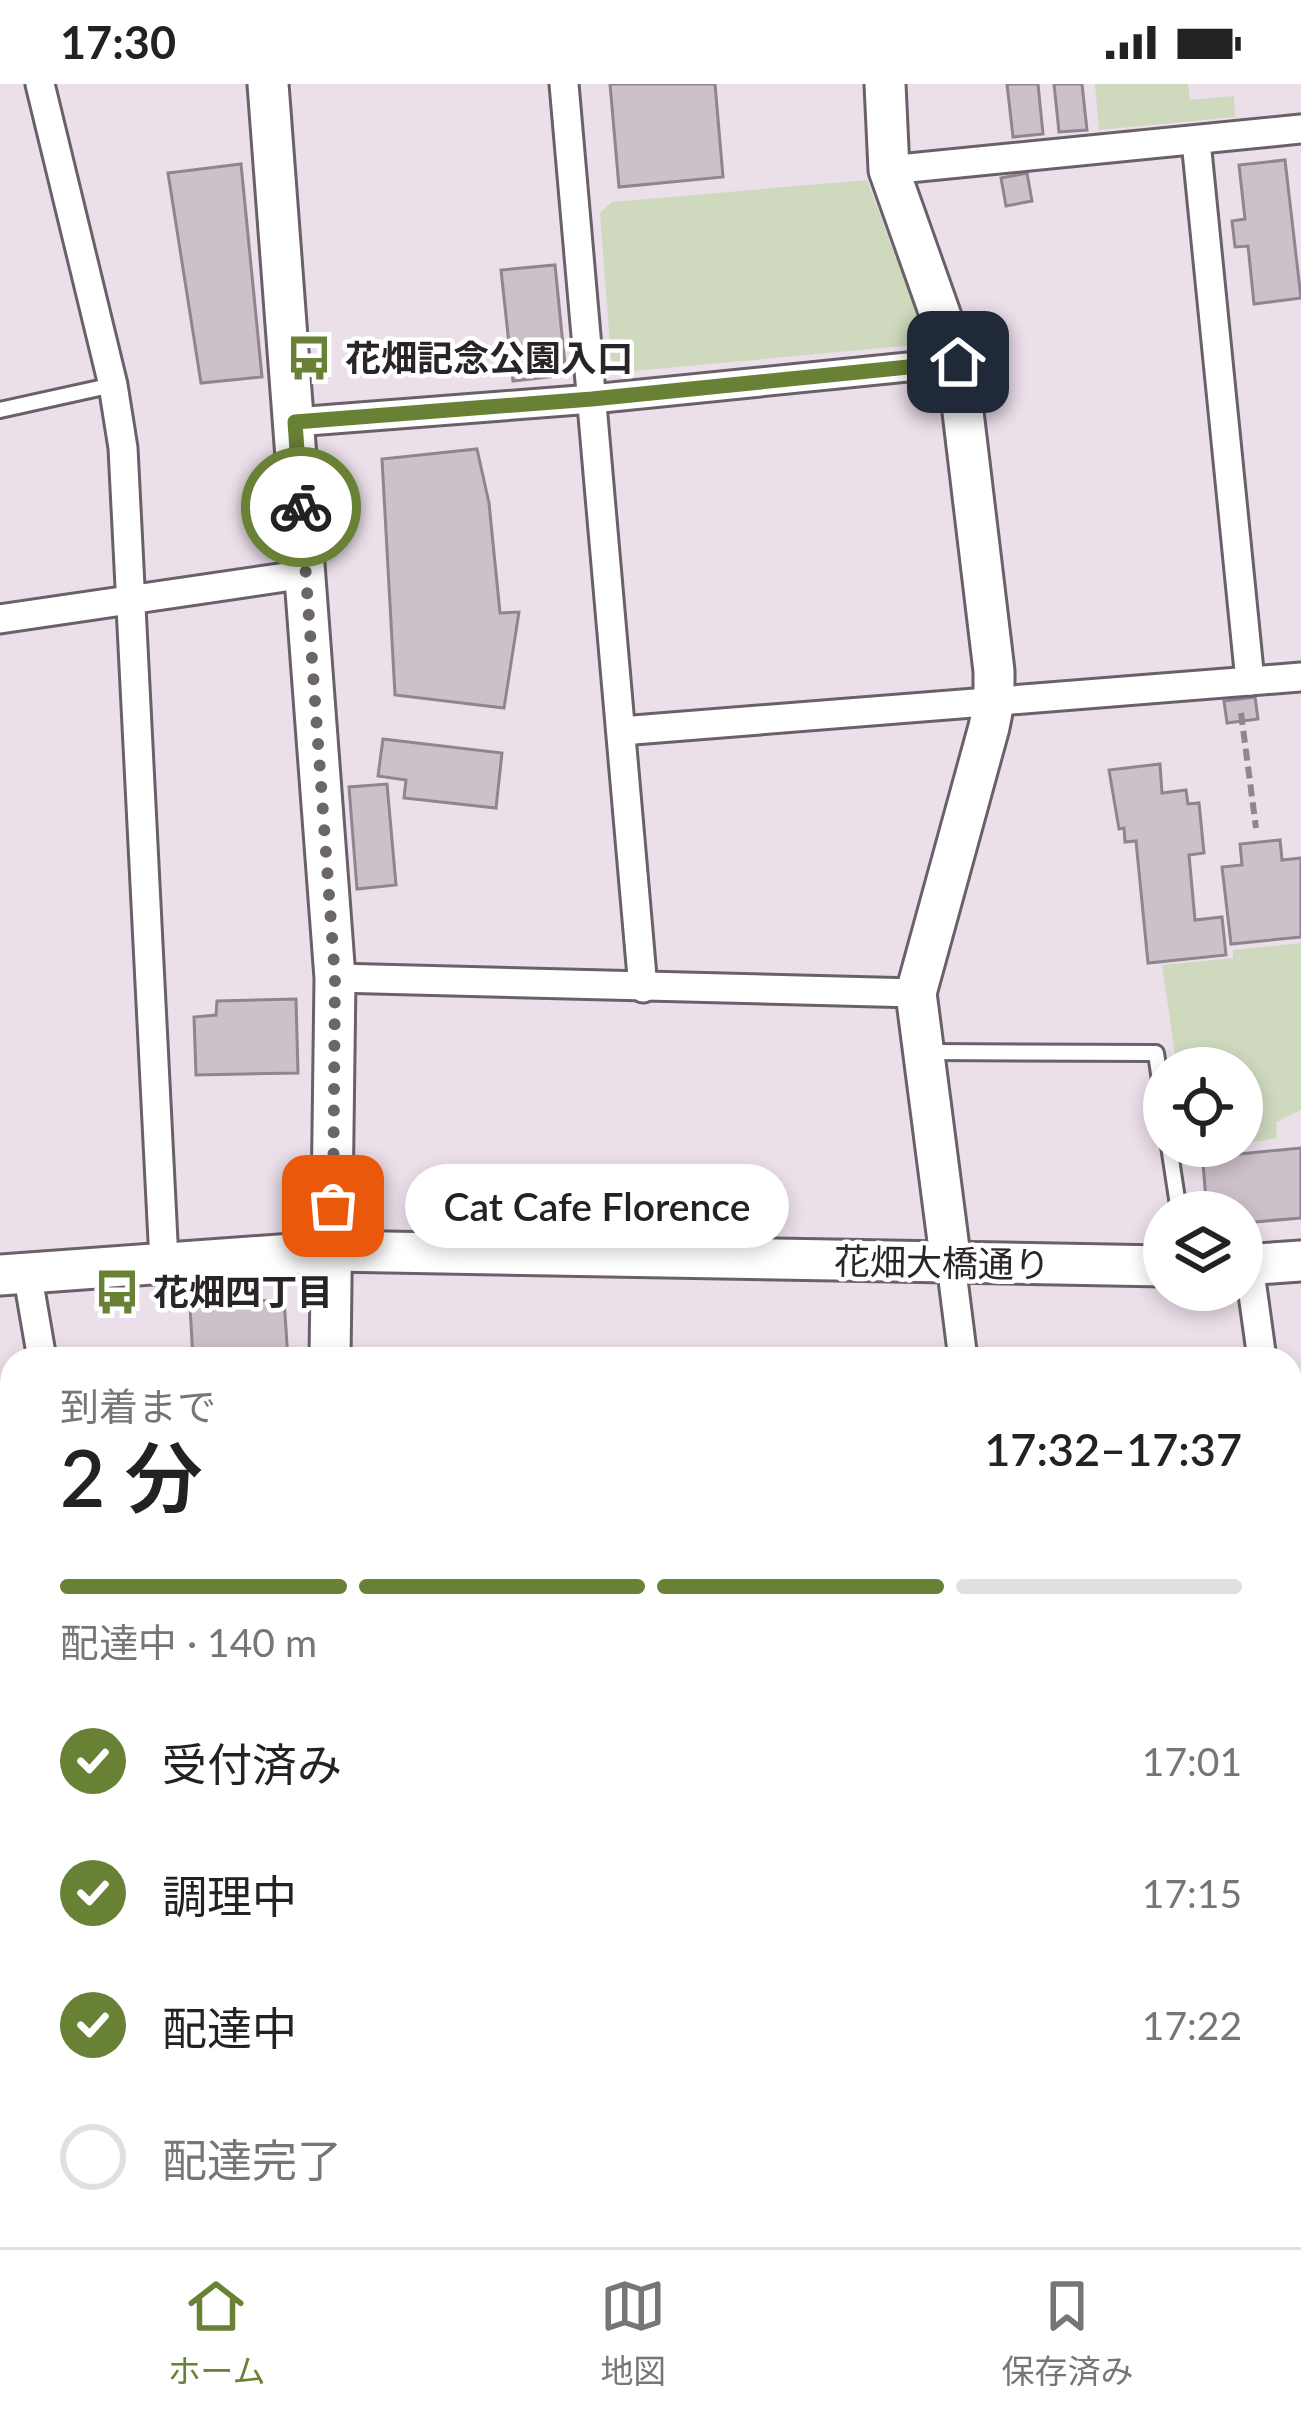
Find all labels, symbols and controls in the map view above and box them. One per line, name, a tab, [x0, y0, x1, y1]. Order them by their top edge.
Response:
text: 17:30	[60, 15, 176, 69]
pin	[907, 311, 1009, 413]
icon: home	[925, 329, 991, 395]
bus stop icon: 花畑記念公園入口	[284, 333, 334, 383]
place label: 花畑記念公園入口	[345, 335, 633, 379]
courier	[241, 447, 361, 567]
icon: bike	[268, 474, 334, 540]
map controls	[1143, 1047, 1263, 1311]
button: locate	[1143, 1047, 1263, 1167]
pin	[282, 1155, 384, 1257]
callout: Cat Cafe Florence	[405, 1164, 789, 1248]
icon: bag	[300, 1173, 366, 1239]
text: Cat Cafe Florence	[444, 1183, 750, 1229]
button: layers	[1143, 1191, 1263, 1311]
street label: 花畑大橋通り	[834, 1238, 1050, 1286]
bus stop icon: 花畑四丁目	[92, 1267, 142, 1317]
place label: 花畑四丁目	[153, 1269, 333, 1313]
text: 到着まで	[60, 1383, 216, 1429]
text: 17:32–17:37	[984, 1422, 1242, 1476]
text: 2 分	[60, 1430, 203, 1524]
text: 配達中 · 140 m	[60, 1619, 317, 1665]
icon: check	[60, 1728, 126, 1794]
text: 受付済み	[162, 1737, 342, 1791]
text: 17:01	[1142, 1738, 1242, 1784]
icon: check	[60, 1860, 126, 1926]
text: 調理中	[162, 1869, 297, 1923]
text: 17:15	[1142, 1870, 1242, 1916]
icon: check	[60, 1992, 126, 2058]
text: 配達中	[162, 2001, 297, 2055]
text: 17:22	[1142, 2002, 1242, 2048]
text: 配達完了	[162, 2133, 342, 2187]
tab: ホーム	[167, 2273, 266, 2393]
tab: 地図	[600, 2273, 666, 2393]
tab: 保存済み	[1001, 2273, 1133, 2393]

